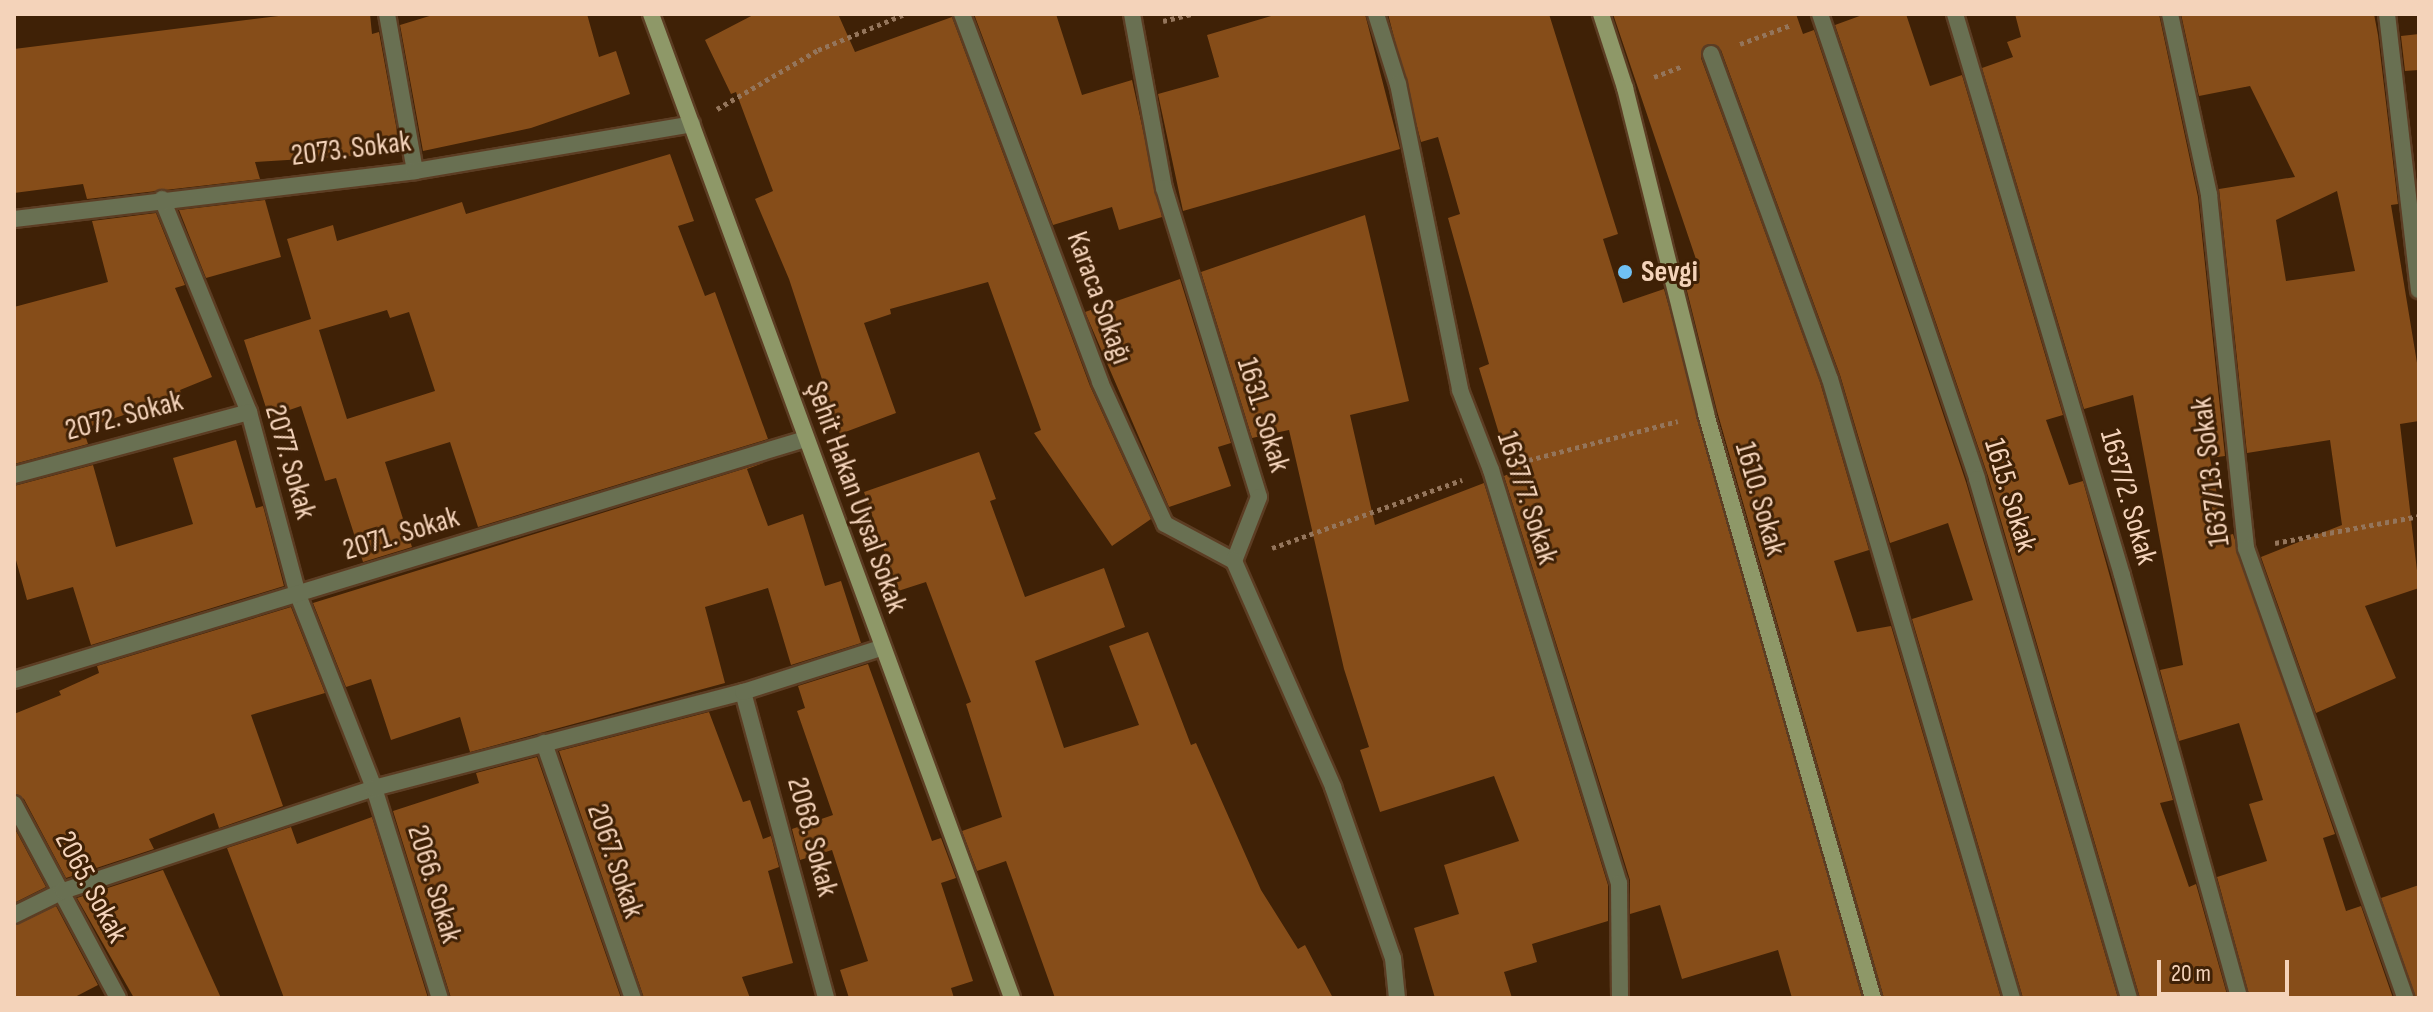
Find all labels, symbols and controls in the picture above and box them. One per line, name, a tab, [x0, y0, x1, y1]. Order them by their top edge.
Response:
street label: 2073. Sokak	[289, 124, 413, 174]
street label: Karaca Sokağı	[1058, 227, 1140, 369]
place label: Sevgi	[1641, 254, 1698, 290]
marker: Sevgi	[1616, 263, 1634, 281]
street label: 1631. Sokak	[1229, 353, 1297, 477]
street label: Şehit Hakan Uysal Sokak	[797, 376, 915, 618]
street label: 2072. Sokak	[61, 383, 187, 449]
street label: 1637/13. Sokak	[2184, 395, 2238, 549]
street label: 2077. Sokak	[257, 401, 323, 523]
street label: 1637/2. Sokak	[2092, 425, 2164, 569]
street label: 1637/7. Sokak	[1489, 427, 1565, 569]
street label: 1615. Sokak	[1976, 434, 2044, 556]
street label: 1610. Sokak	[1727, 438, 1793, 560]
street label: 2071. Sokak	[339, 499, 463, 569]
street label: 2068. Sokak	[779, 773, 845, 901]
street label: 2067. Sokak	[579, 799, 651, 923]
street label: 2066. Sokak	[399, 821, 469, 947]
street label: 2065. Sokak	[47, 825, 135, 949]
scale bar	[2161, 944, 2293, 994]
text: 20 m	[2171, 959, 2211, 988]

